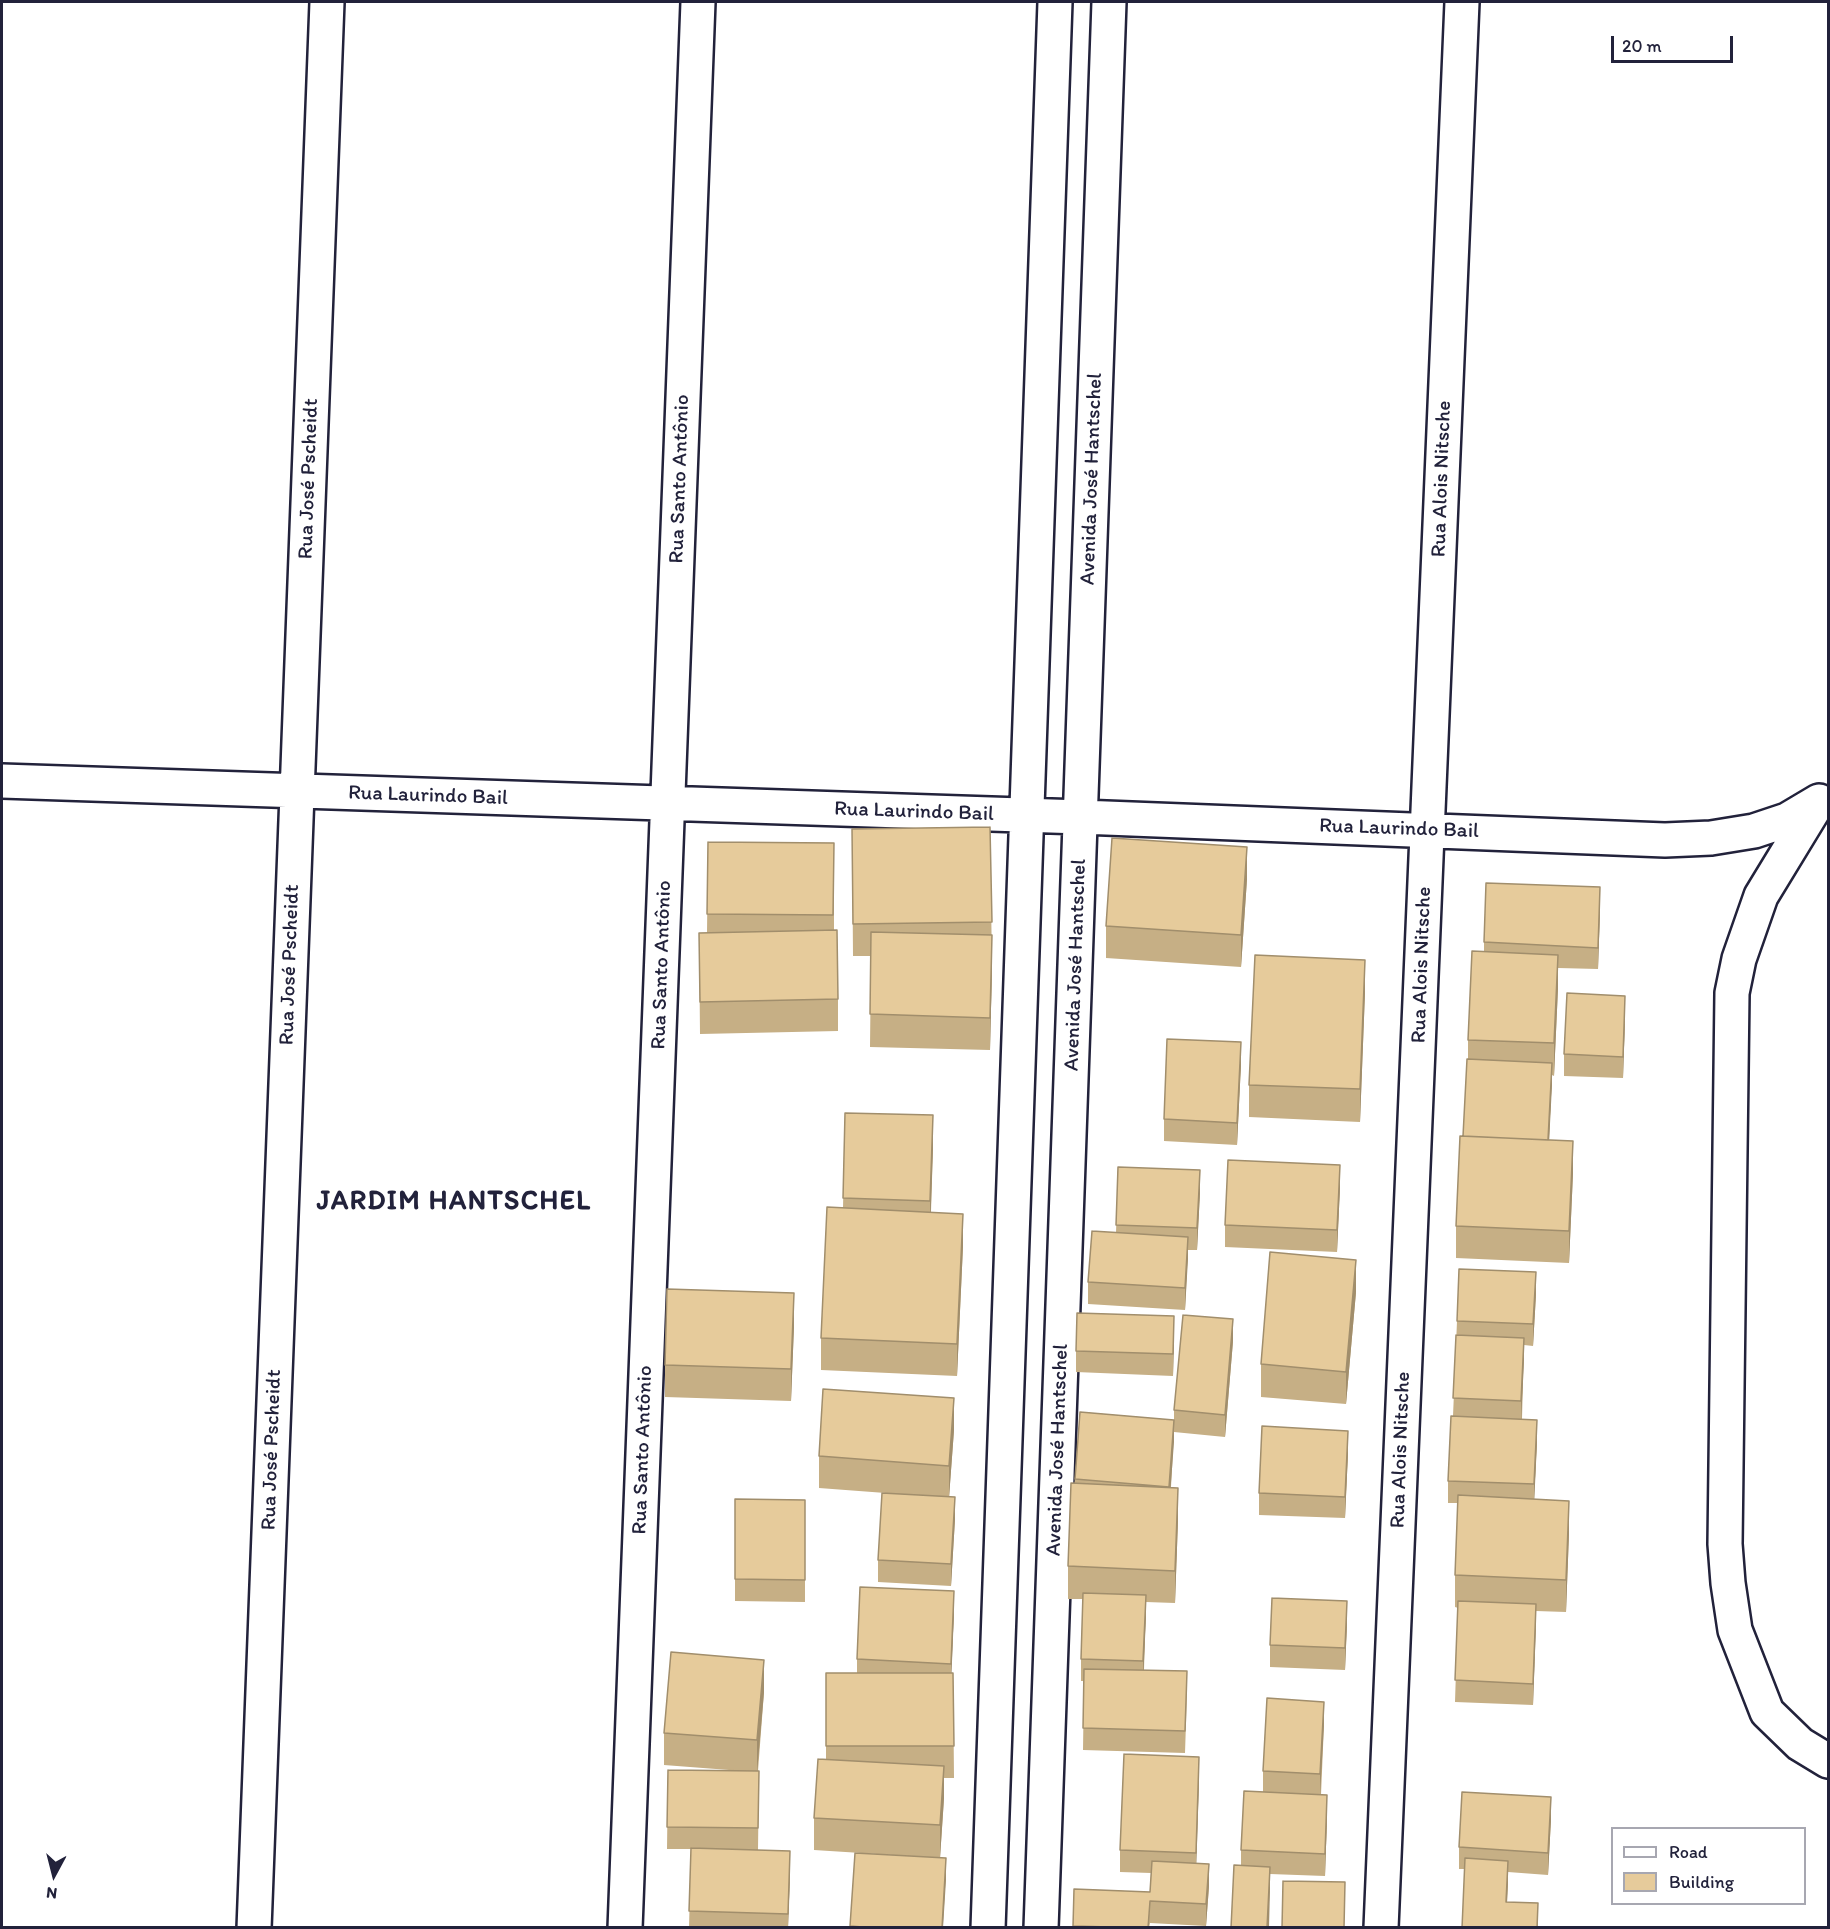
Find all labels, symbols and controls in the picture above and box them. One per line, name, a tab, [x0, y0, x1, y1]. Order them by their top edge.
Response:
scale bar	[1614, 24, 1736, 62]
text: 20 m	[1622, 35, 1662, 57]
street label: Avenida José Hantschel	[1076, 372, 1108, 586]
street label: Rua Santo Antônio	[664, 394, 696, 564]
street label: Rua José Pscheidt	[294, 398, 324, 560]
street label: Rua Alois Nitsche	[1427, 400, 1457, 558]
street label: Rua Laurindo Bail	[348, 781, 508, 811]
street label: Rua Laurindo Bail	[834, 797, 994, 827]
street label: Rua Laurindo Bail	[1319, 814, 1479, 844]
street label: Avenida José Hantschel	[1060, 858, 1092, 1072]
street label: Rua Santo Antônio	[646, 880, 678, 1050]
street label: Rua José Pscheidt	[275, 884, 305, 1046]
street label: Rua Alois Nitsche	[1407, 886, 1437, 1044]
district label: JARDIM HANTSCHEL	[318, 1186, 590, 1218]
street label: Avenida José Hantschel	[1042, 1343, 1074, 1557]
street label: Rua Santo Antônio	[627, 1365, 659, 1535]
street label: Rua José Pscheidt	[257, 1369, 287, 1531]
street label: Rua Alois Nitsche	[1386, 1371, 1416, 1529]
legend	[1611, 1827, 1806, 1905]
text: Road	[1669, 1841, 1708, 1863]
north arrow	[24, 1845, 84, 1905]
text: Building	[1669, 1871, 1734, 1893]
text: N	[45, 1883, 58, 1903]

